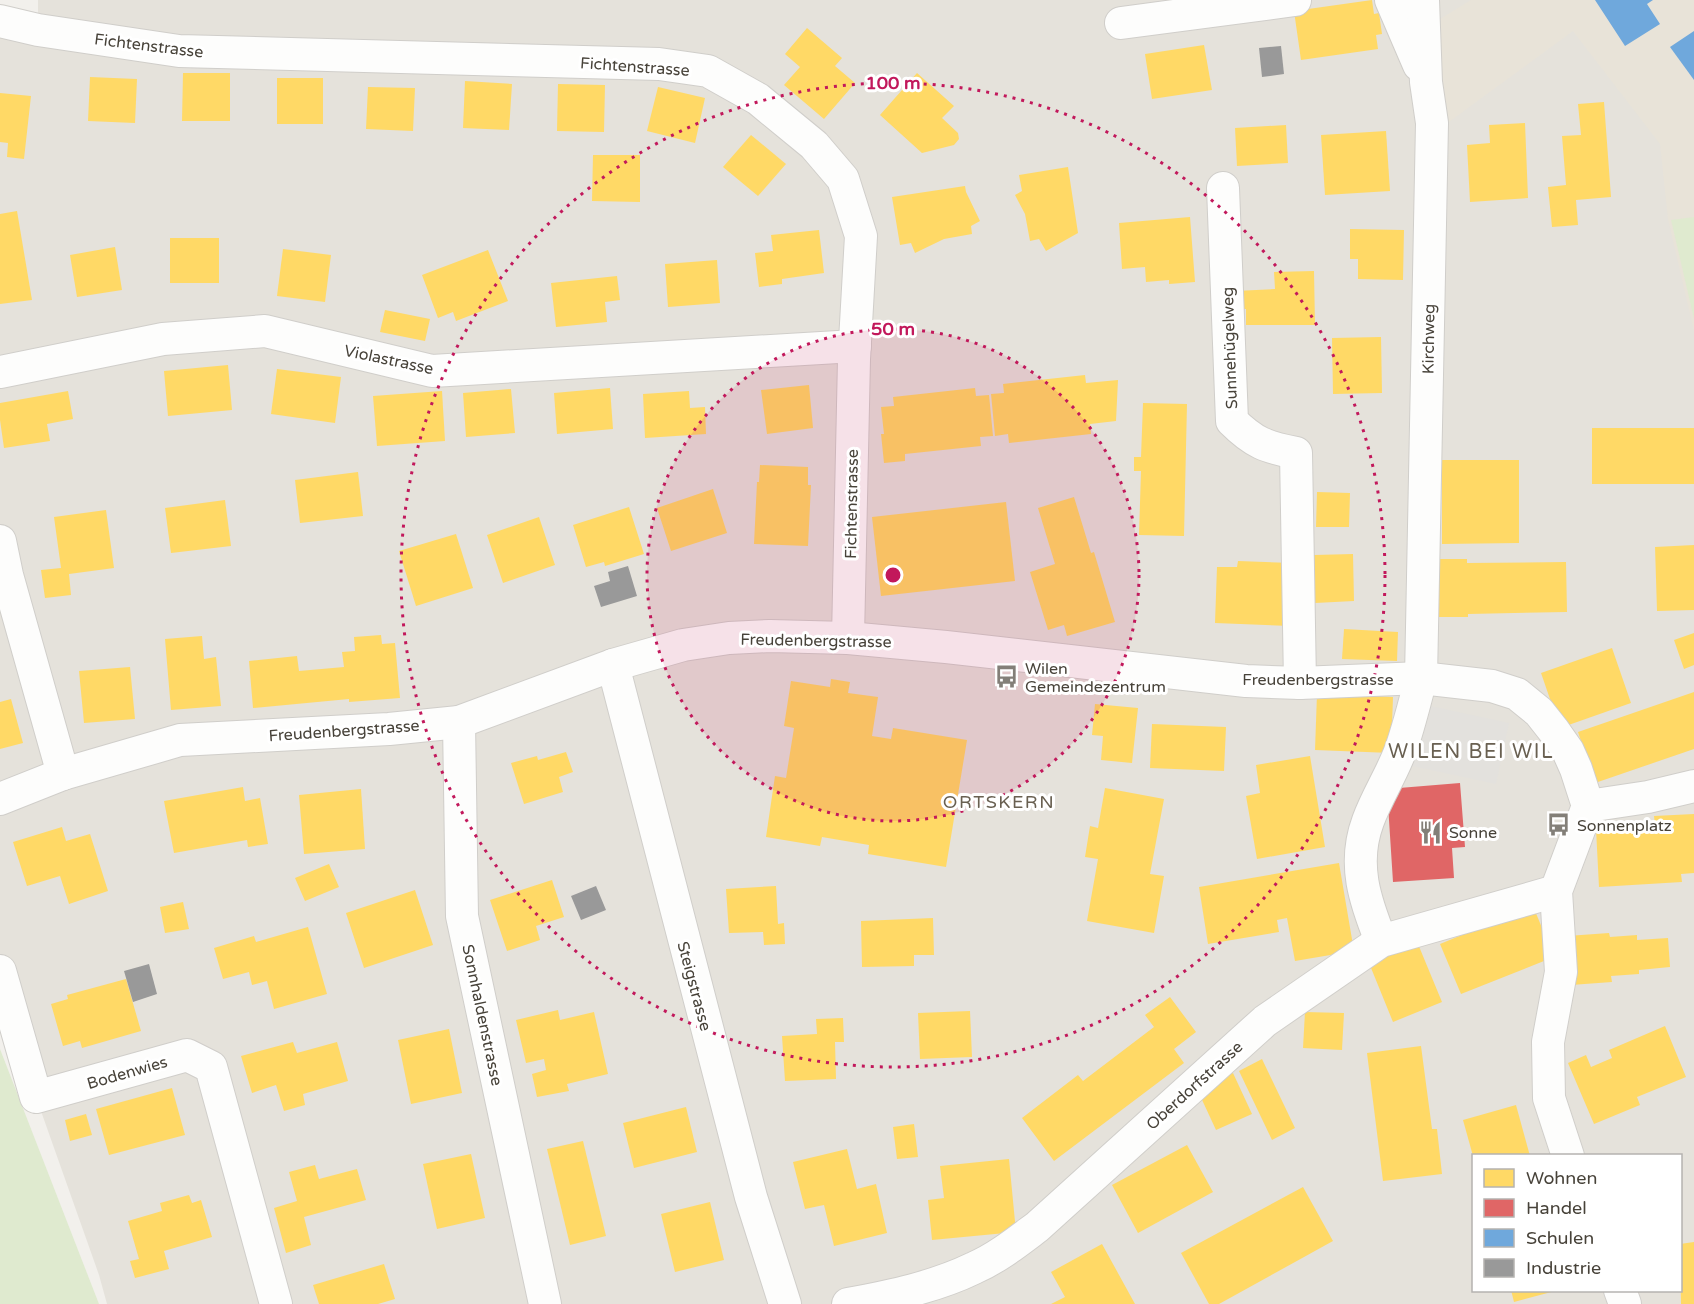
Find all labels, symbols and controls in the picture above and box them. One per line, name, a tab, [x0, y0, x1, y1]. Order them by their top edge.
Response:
street label: Fichtenstrasse	[93, 29, 205, 63]
street label: Fichtenstrasse	[580, 53, 690, 81]
text: 100 m	[865, 72, 921, 94]
street label: Sunnehügelweg	[1218, 287, 1242, 409]
street label: Kirchweg	[1418, 304, 1440, 374]
text: 50 m	[871, 318, 915, 340]
street label: Violastrasse	[342, 341, 435, 379]
street label: Fichtenstrasse	[841, 449, 863, 559]
centre of rings	[883, 565, 903, 585]
street label: Freudenbergstrasse	[740, 630, 892, 652]
place label: Wilen Gemeindezentrum	[1025, 659, 1166, 697]
bus stop icon: Wilen Gemeindezentrum	[994, 664, 1020, 690]
street label: Freudenbergstrasse	[1242, 670, 1394, 690]
street label: Freudenbergstrasse	[268, 716, 420, 746]
district label: WILEN BEI WIL	[1388, 740, 1554, 764]
district label: ORTSKERN	[943, 791, 1055, 813]
bus stop icon: Sonnenplatz	[1546, 812, 1572, 838]
place label: Sonnenplatz	[1577, 816, 1672, 836]
restaurant icon: Sonne	[1418, 819, 1444, 845]
place label: Sonne	[1449, 823, 1497, 843]
street label: Steigstrasse	[672, 939, 716, 1033]
street label: Sonnhaldenstrasse	[457, 943, 507, 1088]
street label: Oberdorfstrasse	[1142, 1037, 1247, 1134]
street label: Bodenwies	[85, 1052, 170, 1094]
legend	[1472, 1154, 1682, 1292]
text: Wohnen	[1526, 1167, 1597, 1189]
text: Handel	[1526, 1197, 1587, 1219]
text: Schulen	[1526, 1227, 1594, 1249]
text: Industrie	[1526, 1257, 1601, 1279]

